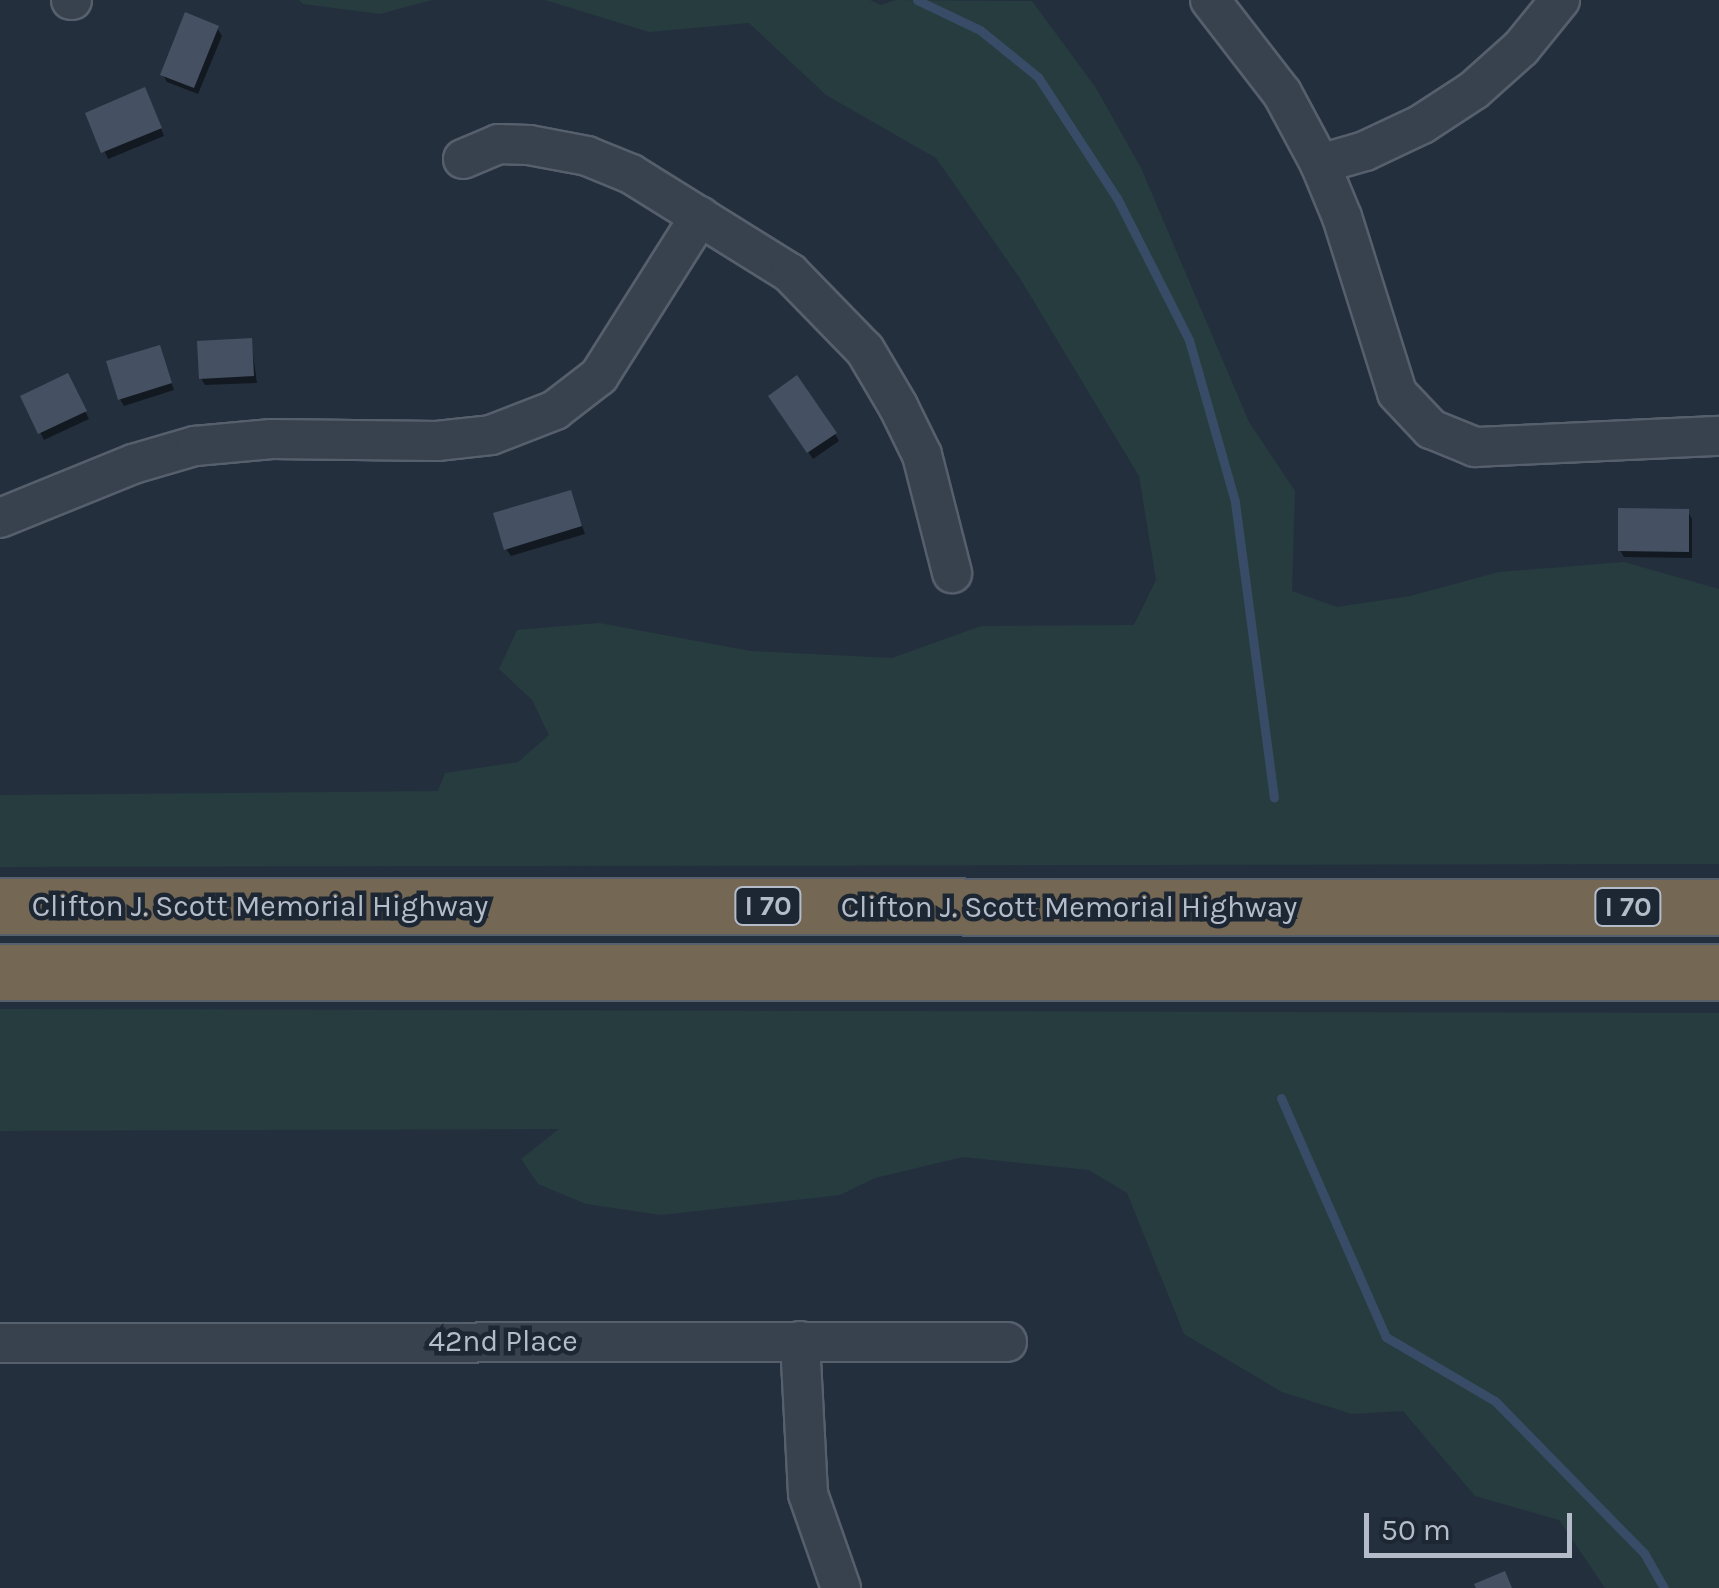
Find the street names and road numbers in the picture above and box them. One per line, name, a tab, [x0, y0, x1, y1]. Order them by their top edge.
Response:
road number: I 70	[733, 883, 803, 929]
road number: I 70	[1593, 884, 1663, 930]
street label: Clifton J. Scott Memorial Highway	[32, 888, 488, 924]
street label: Clifton J. Scott Memorial Highway	[841, 889, 1297, 925]
street label: 42nd Place	[428, 1323, 578, 1359]

